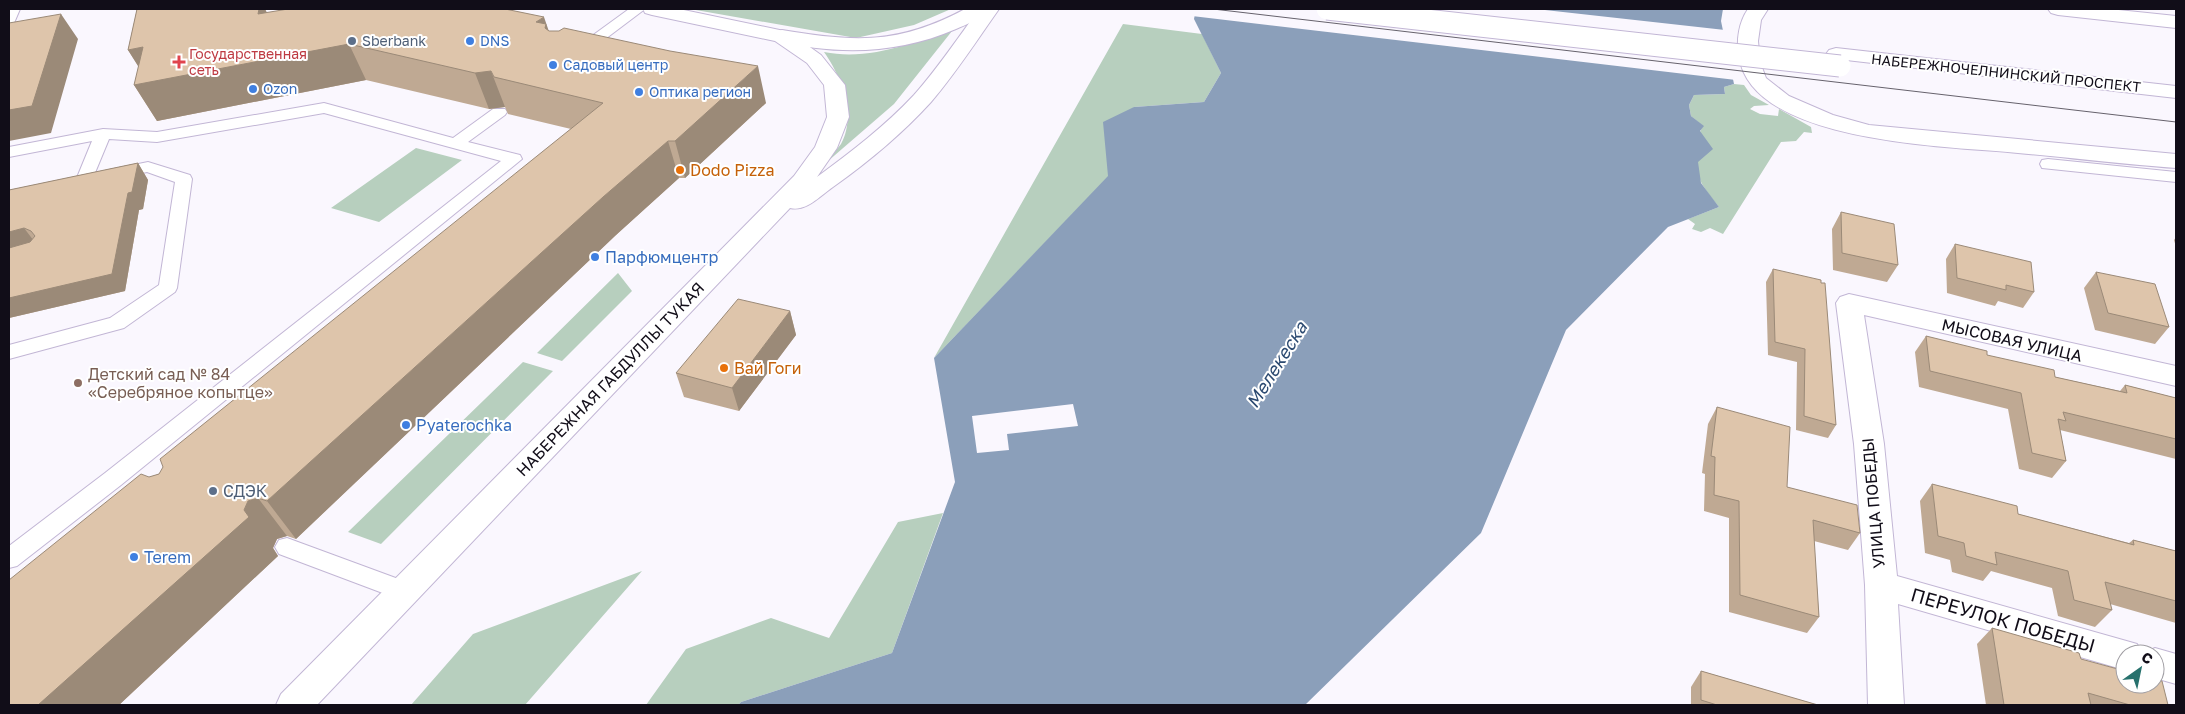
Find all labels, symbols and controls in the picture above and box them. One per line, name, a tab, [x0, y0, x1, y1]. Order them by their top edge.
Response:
place label: Sberbank	[362, 32, 426, 49]
place label: DNS	[480, 32, 509, 49]
marker: Sberbank	[346, 35, 358, 47]
marker: DNS	[464, 35, 476, 47]
place label: Государственная сеть	[189, 45, 307, 78]
street label: НАБЕРЕЖНОЧЕЛНИНСКИЙ ПРОСПЕКТ	[1870, 50, 2142, 95]
marker: Государственная сеть	[173, 56, 185, 68]
place label: Садовый центр	[563, 56, 668, 73]
marker: Садовый центр	[547, 59, 559, 71]
place label: Ozon	[263, 80, 297, 97]
marker: Ozon	[247, 83, 259, 95]
place label: Оптика регион	[649, 83, 751, 100]
marker: Оптика регион	[633, 86, 645, 98]
place label: Dodo Pizza	[690, 160, 775, 180]
marker: Dodo Pizza	[674, 164, 686, 176]
place label: Парфюмцентр	[605, 247, 718, 267]
marker: Парфюмцентр	[589, 251, 601, 263]
street label: НАБЕРЕЖНАЯ ГАБДУЛЛЫ ТУКАЯ	[512, 278, 708, 480]
street label: МЫСОВАЯ УЛИЦА	[1940, 314, 2084, 366]
water label: Мелекеска	[1241, 317, 1312, 412]
place label: Вай Гоги	[734, 358, 801, 378]
marker: Вай Гоги	[718, 362, 730, 374]
place label: Детский сад № 84 «Серебряное копытце»	[88, 364, 273, 402]
marker: Детский сад № 84 «Серебряное копытце»	[72, 377, 84, 389]
place label: Pyaterochka	[416, 415, 512, 435]
marker: Pyaterochka	[400, 419, 412, 431]
street label: УЛИЦА ПОБЕДЫ	[1857, 437, 1889, 569]
place label: СДЭК	[223, 481, 267, 501]
marker: СДЭК	[207, 485, 219, 497]
place label: Terem	[144, 547, 191, 567]
marker: Terem	[128, 551, 140, 563]
street label: ПЕРЕУЛОК ПОБЕДЫ	[1908, 582, 2098, 657]
north arrow	[2115, 644, 2165, 694]
text: С	[2139, 648, 2156, 668]

